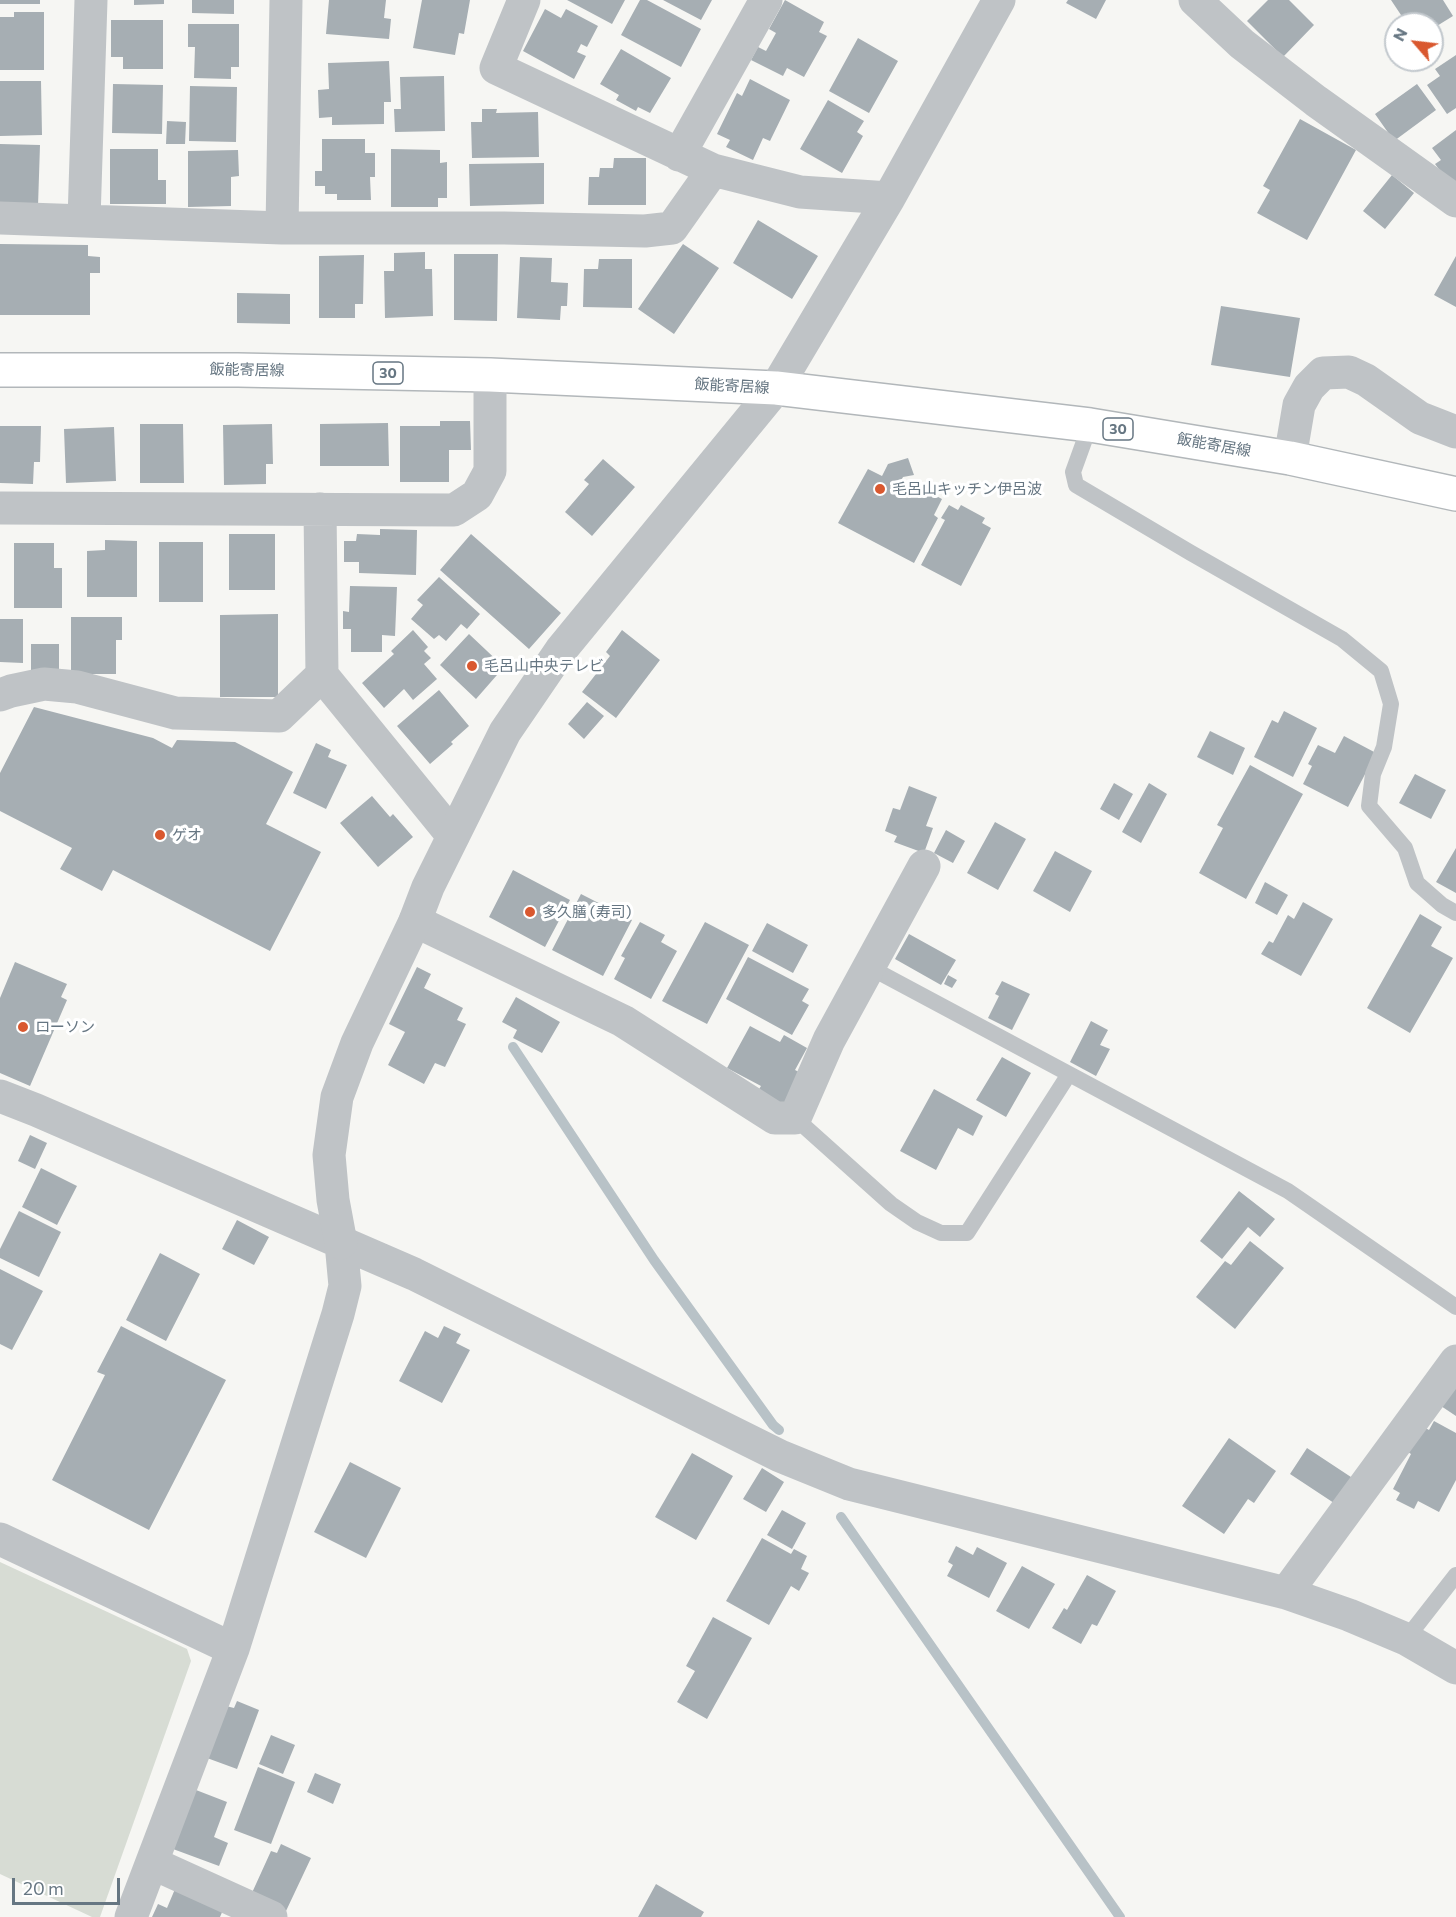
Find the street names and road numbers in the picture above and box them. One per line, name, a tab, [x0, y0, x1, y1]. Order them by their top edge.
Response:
street label: 飯能寄居線	[209, 360, 285, 380]
road number: 30	[373, 362, 403, 384]
street label: 飯能寄居線	[694, 375, 770, 397]
road number: 30	[1103, 418, 1133, 440]
street label: 飯能寄居線	[1176, 430, 1252, 460]

